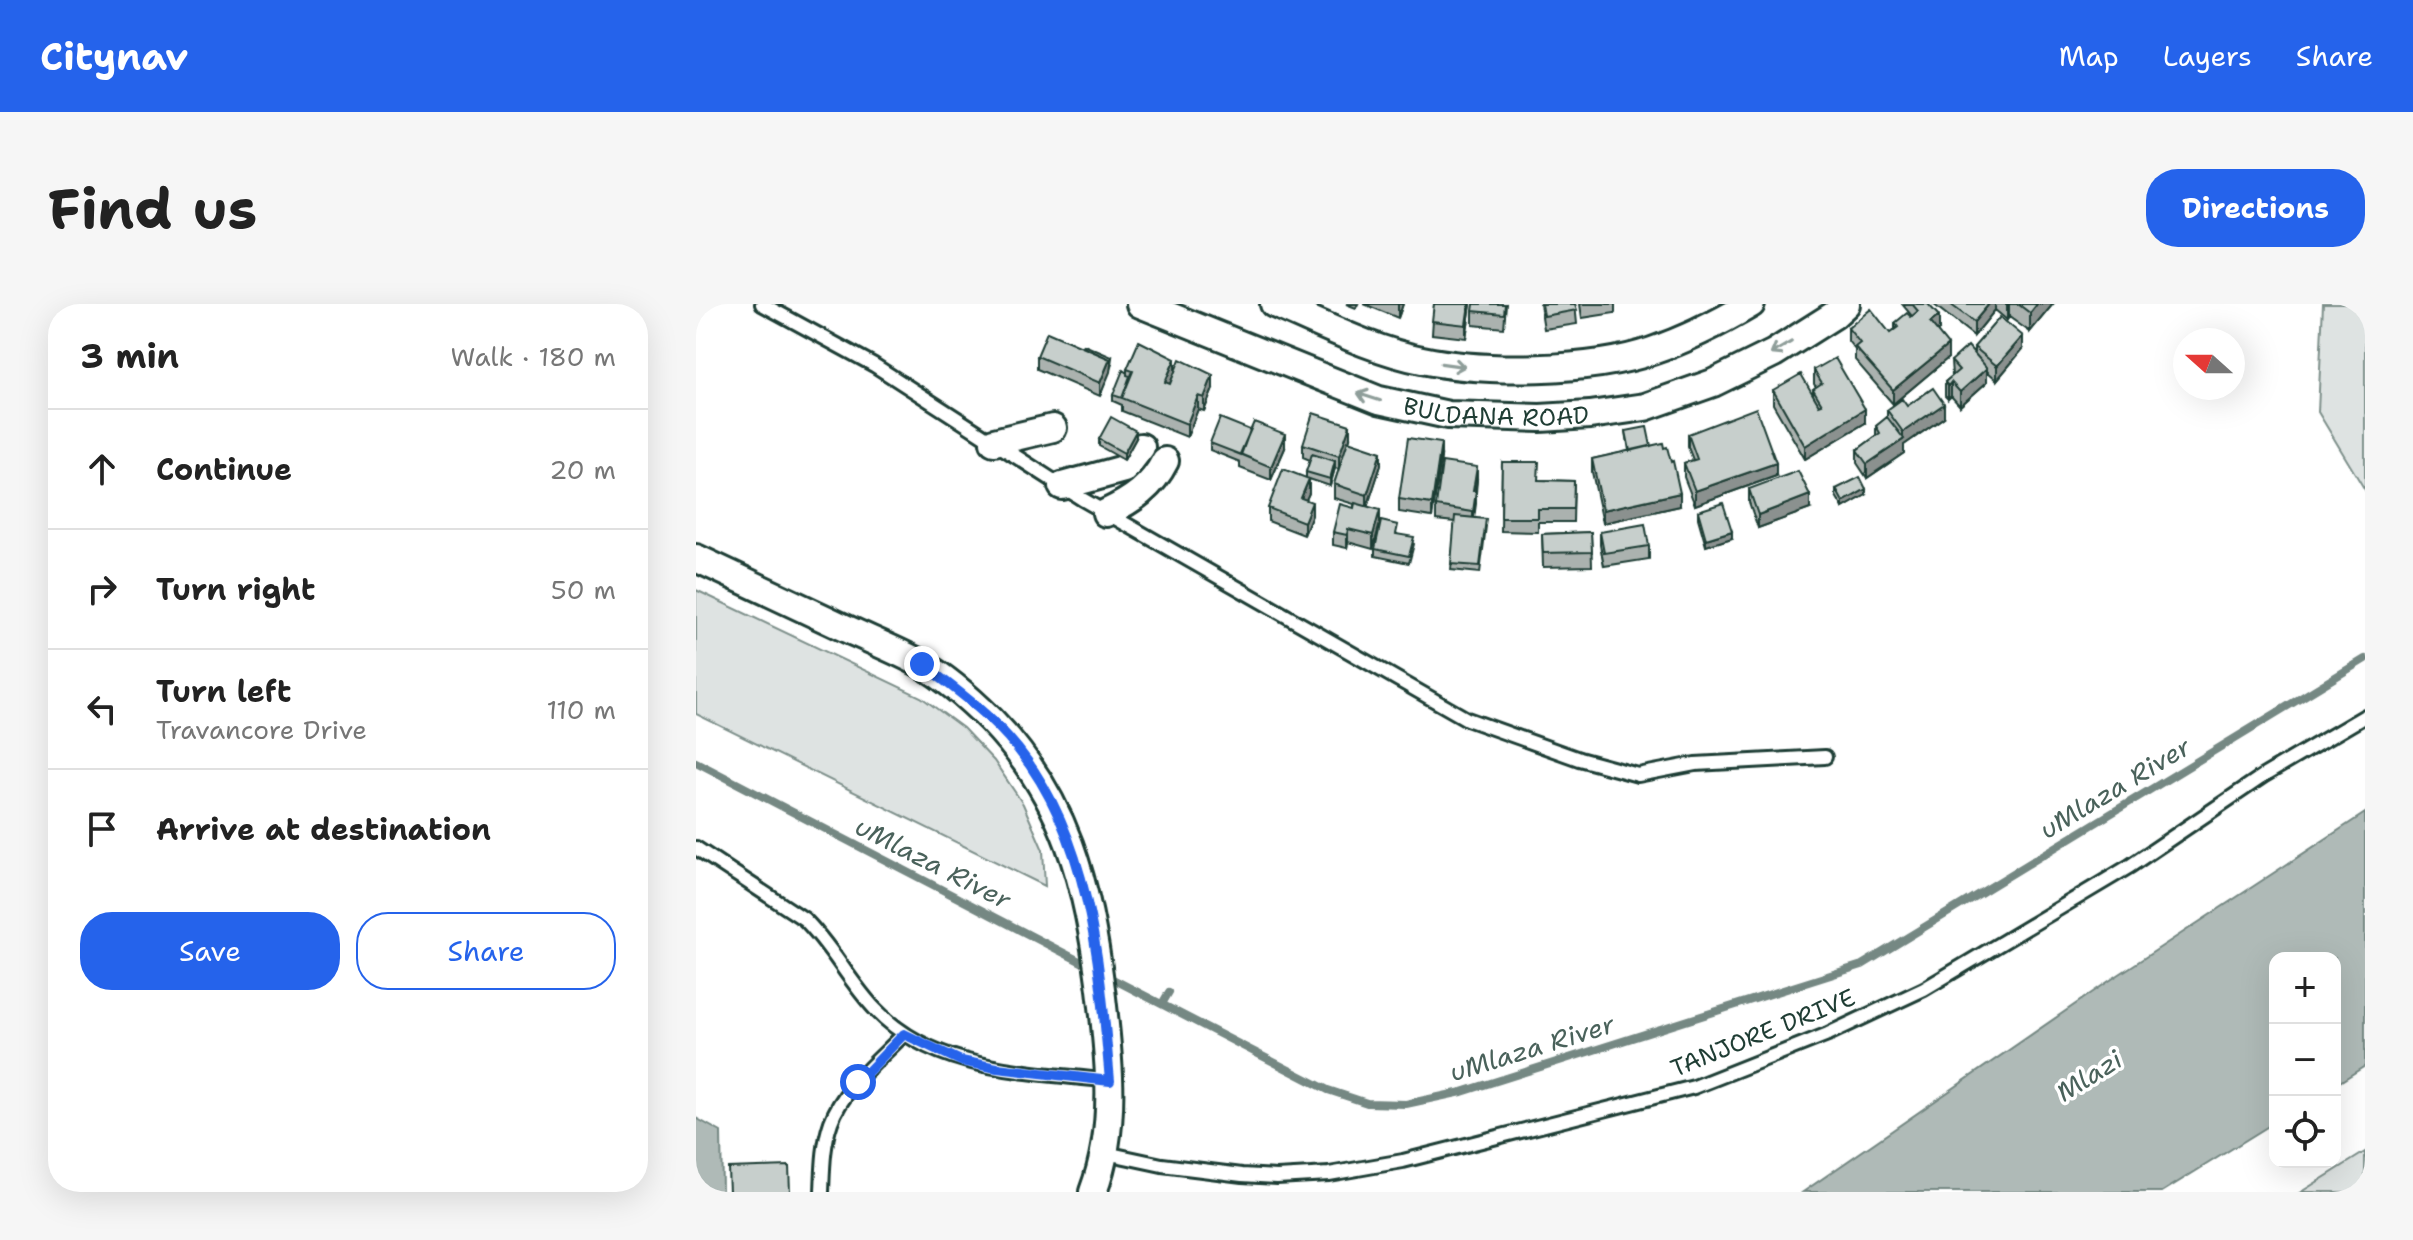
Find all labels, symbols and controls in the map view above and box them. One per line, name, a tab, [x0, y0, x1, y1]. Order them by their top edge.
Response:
text: Citynav	[40, 31, 188, 82]
text: Map	[2059, 37, 2119, 75]
text: Layers	[2163, 37, 2252, 75]
text: Share	[2296, 37, 2373, 75]
button: Directions	[2146, 169, 2365, 247]
text: Find us	[48, 171, 257, 246]
north arrow	[2173, 328, 2245, 400]
text: 3 min	[80, 333, 179, 379]
text: Walk · 180 m	[451, 339, 616, 374]
one-way arrow	[1770, 340, 1793, 356]
one-way arrow	[1440, 358, 1465, 373]
one-way arrow	[1357, 388, 1382, 403]
street label: BULDANA ROAD	[1400, 390, 1590, 434]
icon: ahead	[80, 447, 124, 491]
text: Continue	[156, 449, 292, 490]
text: 20 m	[549, 452, 616, 487]
icon: right	[80, 567, 124, 611]
text: Turn right	[156, 569, 315, 610]
text: 50 m	[551, 572, 616, 607]
route end	[904, 646, 940, 682]
text: Turn left	[156, 671, 291, 712]
icon: left	[80, 687, 124, 731]
text: 110 m	[546, 692, 616, 727]
text: Travancore Drive	[156, 712, 367, 747]
water label: uMlaza River	[2033, 728, 2197, 847]
icon: arrive	[80, 807, 124, 851]
water label: uMlaza River	[849, 808, 1018, 917]
text: Arrive at destination	[156, 809, 491, 850]
button: Save	[80, 912, 340, 990]
button: Share	[356, 912, 616, 990]
map controls	[2269, 952, 2341, 1168]
button: +	[2269, 952, 2341, 1024]
street label: TANJORE DRIVE	[1666, 981, 1860, 1085]
water label: uMlaza River	[1445, 1006, 1619, 1089]
button: −	[2269, 1024, 2341, 1096]
water label: Mlazi	[2049, 1041, 2129, 1109]
route start	[840, 1064, 876, 1100]
button: locate	[2269, 1096, 2341, 1168]

